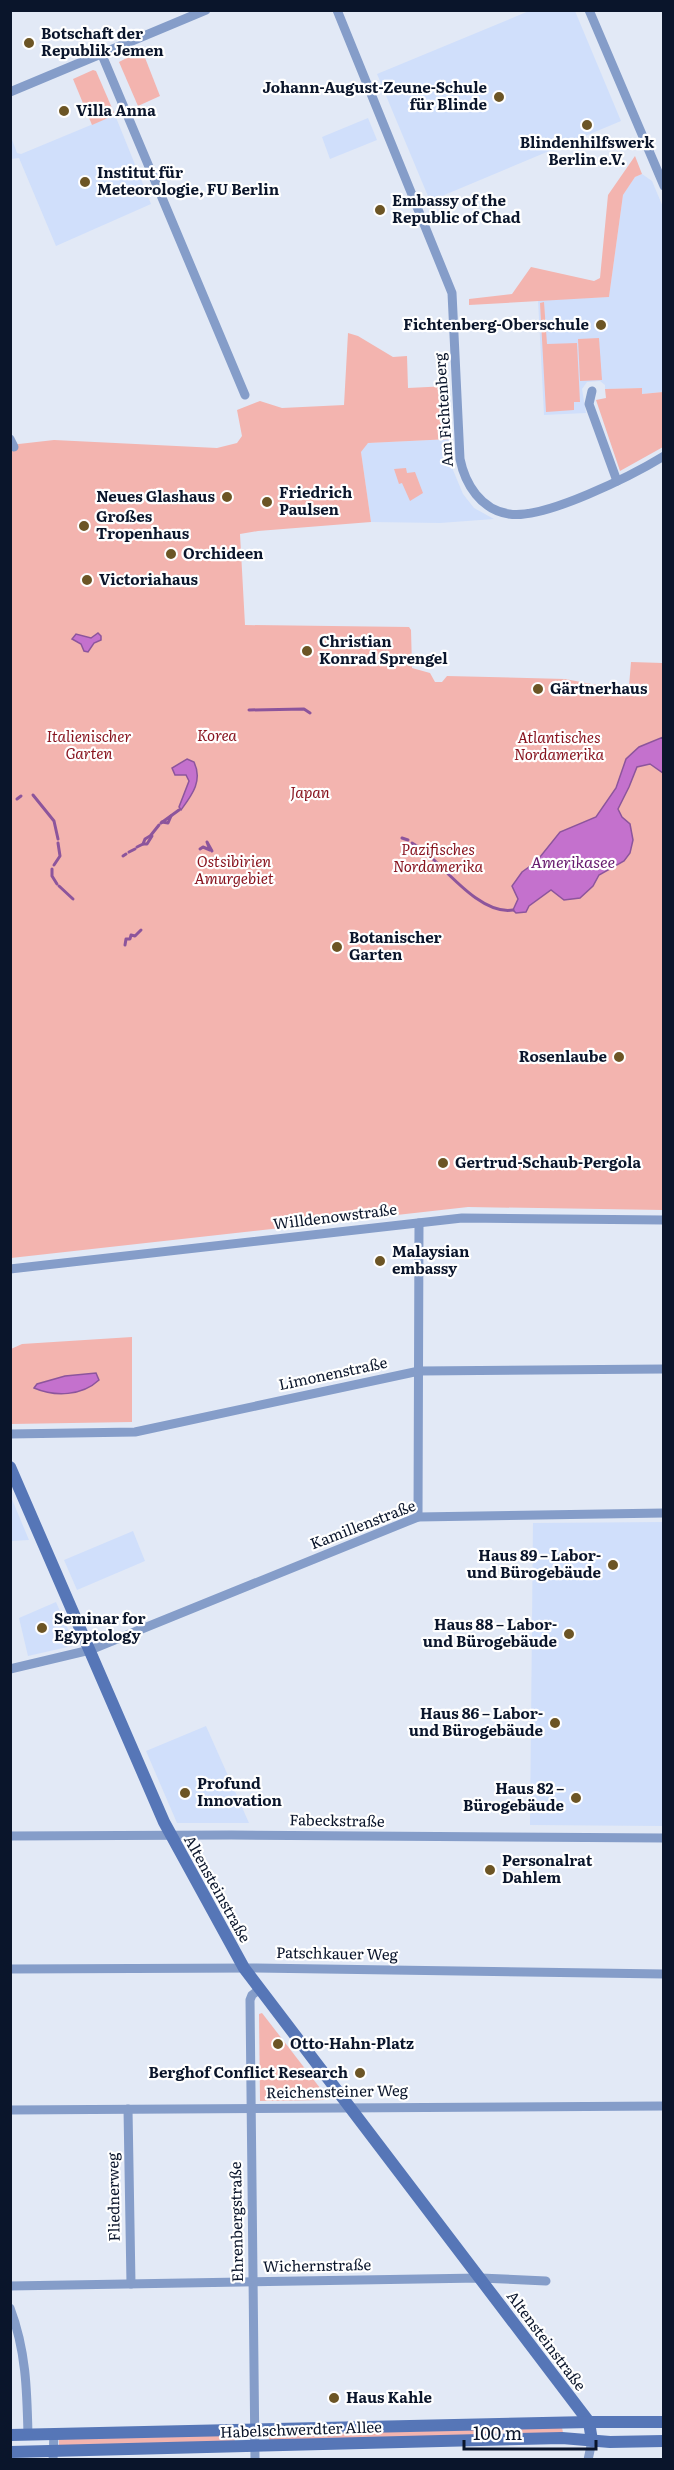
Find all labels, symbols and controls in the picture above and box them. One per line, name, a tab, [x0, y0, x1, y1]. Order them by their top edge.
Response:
place label: Botschaft der Republik Jemen	[41, 21, 164, 61]
marker: Botschaft der Republik Jemen	[22, 36, 36, 50]
place label: Johann-August-Zeune-Schule für Blinde	[263, 75, 488, 115]
marker: Johann-August-Zeune-Schule für Blinde	[492, 90, 506, 104]
place label: Villa Anna	[76, 98, 156, 121]
marker: Villa Anna	[57, 104, 71, 118]
marker: Blindenhilfswerk Berlin e.V.	[580, 118, 594, 132]
place label: Blindenhilfswerk Berlin e.V.	[520, 130, 655, 170]
place label: Institut für Meteorologie, FU Berlin	[97, 160, 280, 200]
marker: Institut für Meteorologie, FU Berlin	[78, 175, 92, 189]
place label: Embassy of the Republic of Chad	[392, 188, 521, 228]
marker: Embassy of the Republic of Chad	[373, 203, 387, 217]
place label: Fichtenberg-Oberschule	[403, 312, 589, 335]
marker: Fichtenberg-Oberschule	[594, 318, 608, 332]
street label: Am Fichtenberg	[427, 352, 458, 468]
place label: Friedrich Paulsen	[279, 480, 352, 520]
place label: Neues Glashaus	[96, 484, 216, 507]
marker: Neues Glashaus	[220, 490, 234, 504]
marker: Friedrich Paulsen	[260, 495, 274, 509]
place label: Großes Tropenhaus	[96, 504, 190, 544]
marker: Großes Tropenhaus	[77, 519, 91, 533]
place label: Orchideen	[183, 541, 264, 564]
marker: Orchideen	[164, 547, 178, 561]
place label: Victoriahaus	[99, 567, 199, 590]
marker: Victoriahaus	[80, 573, 94, 587]
place label: Christian Konrad Sprengel	[319, 629, 448, 669]
marker: Christian Konrad Sprengel	[300, 644, 314, 658]
place label: Gärtnerhaus	[550, 676, 648, 699]
marker: Gärtnerhaus	[531, 682, 545, 696]
park label: Korea	[197, 723, 237, 746]
park label: Italienischer Garten	[47, 724, 131, 764]
park label: Atlantisches Nordamerika	[514, 725, 605, 765]
park label: Japan	[290, 780, 330, 803]
park label: Pazifisches Nordamerika	[393, 837, 484, 877]
park label: Ostsibirien Amurgebiet	[194, 849, 274, 889]
water label: Amerikasee	[531, 849, 615, 873]
place label: Botanischer Garten	[349, 925, 442, 965]
marker: Botanischer Garten	[330, 940, 344, 954]
place label: Rosenlaube	[519, 1044, 608, 1067]
marker: Rosenlaube	[612, 1050, 626, 1064]
place label: Gertrud-Schaub-Pergola	[455, 1150, 641, 1173]
marker: Gertrud-Schaub-Pergola	[436, 1156, 450, 1170]
street label: Willdenowstraße	[272, 1196, 398, 1235]
place label: Malaysian embassy	[392, 1239, 470, 1279]
marker: Malaysian embassy	[373, 1254, 387, 1268]
street label: Limonenstraße	[276, 1350, 389, 1395]
street label: Kamillenstraße	[306, 1493, 419, 1554]
place label: Haus 89 – Labor- und Bürogebäude	[467, 1543, 602, 1583]
marker: Haus 89 – Labor- und Bürogebäude	[606, 1558, 620, 1572]
place label: Seminar for Egyptology	[54, 1606, 146, 1646]
place label: Haus 88 – Labor- und Bürogebäude	[423, 1612, 558, 1652]
marker: Seminar for Egyptology	[35, 1621, 49, 1635]
marker: Haus 88 – Labor- und Bürogebäude	[562, 1627, 576, 1641]
place label: Haus 86 – Labor- und Bürogebäude	[409, 1701, 544, 1741]
marker: Haus 86 – Labor- und Bürogebäude	[548, 1716, 562, 1730]
place label: Profund Innovation	[197, 1771, 283, 1811]
place label: Haus 82 – Bürogebäude	[463, 1776, 565, 1816]
marker: Profund Innovation	[178, 1786, 192, 1800]
marker: Haus 82 – Bürogebäude	[569, 1791, 583, 1805]
street label: Fabeckstraße	[289, 1807, 385, 1832]
street label: Altensteinstraße	[179, 1830, 258, 1946]
place label: Personalrat Dahlem	[502, 1848, 593, 1888]
marker: Personalrat Dahlem	[483, 1863, 497, 1877]
street label: Patschkauer Weg	[276, 1940, 399, 1965]
place label: Otto-Hahn-Platz	[290, 2031, 414, 2054]
marker: Otto-Hahn-Platz	[271, 2037, 285, 2051]
place label: Berghof Conflict Research	[149, 2060, 348, 2083]
marker: Berghof Conflict Research	[353, 2066, 367, 2080]
street label: Reichensteiner Weg	[266, 2078, 409, 2103]
street label: Fliednerweg	[100, 2152, 125, 2242]
street label: Ehrenbergstraße	[223, 2161, 248, 2283]
street label: Wichernstraße	[263, 2252, 372, 2277]
street label: Altensteinstraße	[502, 2285, 593, 2395]
place label: Haus Kahle	[346, 2385, 433, 2408]
marker: Haus Kahle	[327, 2391, 341, 2405]
scale bar	[464, 2413, 596, 2451]
street label: Habelschwerdter Allee	[220, 2414, 382, 2443]
text: 100 m	[473, 2419, 522, 2446]

